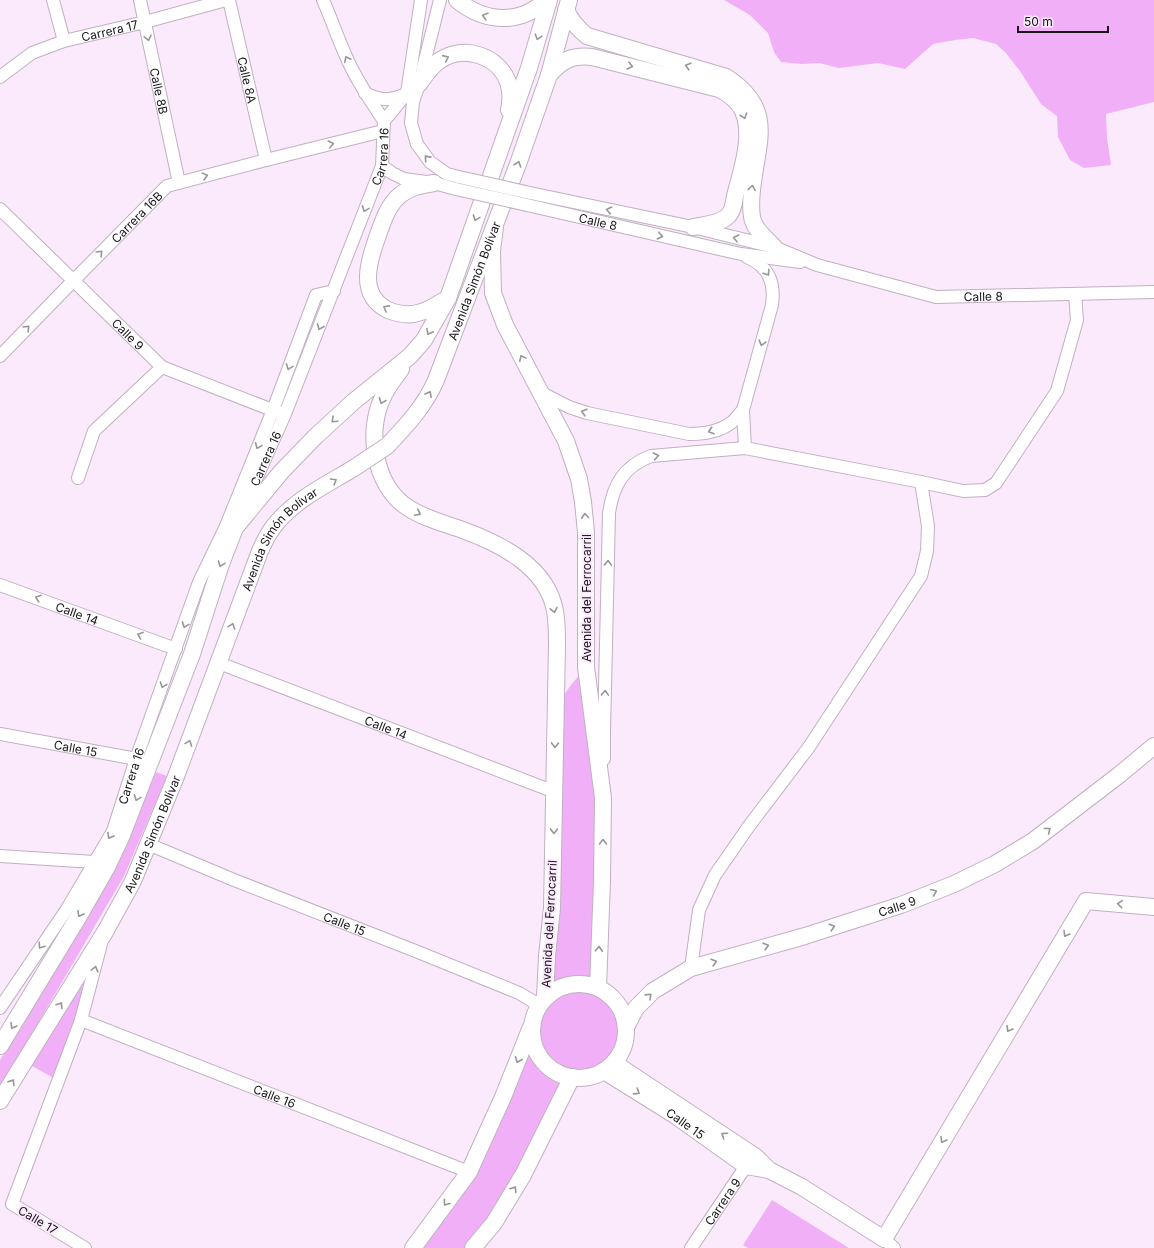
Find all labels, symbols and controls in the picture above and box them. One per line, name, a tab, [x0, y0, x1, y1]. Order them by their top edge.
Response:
scale bar	[1018, 8, 1108, 34]
one-way arrow	[481, 12, 488, 20]
text: 50 m	[1024, 14, 1053, 29]
street label: Carrera 17	[80, 16, 140, 44]
one-way arrow	[534, 34, 543, 41]
one-way arrow	[144, 35, 152, 41]
one-way arrow	[442, 54, 449, 62]
street label: Calle 8A	[235, 55, 260, 105]
one-way arrow	[344, 55, 352, 63]
one-way arrow	[627, 62, 633, 70]
one-way arrow	[685, 63, 692, 71]
street label: Calle 8B	[147, 66, 172, 116]
one-way arrow	[739, 112, 748, 119]
street label: Carrera 16	[368, 127, 391, 187]
one-way arrow	[327, 140, 334, 149]
one-way arrow	[424, 155, 431, 163]
one-way arrow	[514, 161, 522, 168]
one-way arrow	[201, 172, 208, 181]
one-way arrow	[748, 185, 757, 191]
street label: Carrera 16B	[108, 188, 165, 246]
one-way arrow	[362, 206, 370, 213]
one-way arrow	[606, 206, 612, 214]
street label: Calle 8	[577, 210, 619, 233]
one-way arrow	[473, 215, 481, 222]
street label: Avenida Simón Bolívar	[444, 219, 503, 342]
one-way arrow	[657, 231, 664, 239]
one-way arrow	[733, 234, 739, 242]
one-way arrow	[95, 250, 103, 258]
one-way arrow	[762, 269, 769, 276]
street label: Calle 8	[963, 288, 1003, 304]
one-way arrow	[383, 305, 390, 313]
street label: Calle 9	[109, 315, 147, 353]
one-way arrow	[316, 323, 324, 330]
one-way arrow	[22, 325, 30, 333]
one-way arrow	[426, 328, 433, 335]
one-way arrow	[758, 339, 767, 346]
one-way arrow	[519, 355, 527, 362]
one-way arrow	[286, 364, 294, 371]
one-way arrow	[424, 391, 431, 398]
one-way arrow	[378, 397, 386, 404]
one-way arrow	[581, 408, 588, 417]
one-way arrow	[331, 415, 339, 423]
one-way arrow	[708, 426, 715, 435]
street label: Carrera 16	[246, 429, 284, 488]
one-way arrow	[255, 443, 263, 450]
one-way arrow	[652, 452, 659, 461]
one-way arrow	[330, 478, 337, 485]
street label: Avenida Simón Bolívar	[238, 484, 321, 593]
one-way arrow	[414, 508, 421, 515]
one-way arrow	[580, 513, 589, 519]
street label: Avenida del Ferrocarril	[579, 534, 594, 662]
one-way arrow	[604, 560, 612, 566]
one-way arrow	[217, 561, 225, 568]
one-way arrow	[35, 595, 42, 603]
street label: Calle 14	[54, 598, 101, 628]
one-way arrow	[550, 607, 558, 613]
one-way arrow	[181, 621, 189, 628]
one-way arrow	[227, 623, 236, 630]
one-way arrow	[136, 631, 143, 639]
one-way arrow	[159, 682, 167, 689]
one-way arrow	[600, 690, 609, 696]
street label: Calle 14	[363, 712, 410, 742]
street label: Calle 15	[53, 737, 99, 759]
one-way arrow	[184, 739, 192, 746]
one-way arrow	[551, 742, 559, 748]
street label: Carrera 16	[115, 746, 147, 806]
street label: Avenida Simón Bolívar	[121, 773, 183, 895]
one-way arrow	[133, 794, 141, 801]
one-way arrow	[550, 828, 558, 834]
one-way arrow	[1043, 828, 1050, 835]
one-way arrow	[107, 832, 114, 839]
one-way arrow	[599, 839, 607, 845]
street label: Avenida del Ferrocarril	[538, 860, 560, 988]
one-way arrow	[931, 889, 938, 897]
street label: Calle 9	[876, 892, 918, 919]
one-way arrow	[1117, 899, 1123, 908]
street label: Calle 15	[321, 908, 368, 938]
one-way arrow	[77, 910, 84, 917]
one-way arrow	[828, 923, 835, 932]
one-way arrow	[1063, 930, 1070, 937]
one-way arrow	[38, 942, 46, 949]
one-way arrow	[763, 943, 769, 951]
one-way arrow	[595, 946, 604, 952]
one-way arrow	[711, 958, 718, 966]
one-way arrow	[90, 966, 98, 972]
one-way arrow	[644, 993, 652, 1001]
one-way arrow	[55, 1002, 62, 1009]
one-way arrow	[10, 1021, 17, 1028]
one-way arrow	[1007, 1025, 1014, 1032]
one-way arrow	[515, 1055, 523, 1063]
one-way arrow	[8, 1079, 15, 1086]
street label: Calle 16	[251, 1081, 298, 1111]
one-way arrow	[633, 1087, 640, 1095]
street label: Calle 15	[664, 1104, 708, 1142]
one-way arrow	[721, 1133, 728, 1140]
one-way arrow	[940, 1136, 947, 1144]
street label: Carrera 9	[701, 1175, 743, 1228]
one-way arrow	[509, 1186, 517, 1193]
one-way arrow	[444, 1199, 451, 1206]
street label: Calle 17	[16, 1202, 61, 1238]

